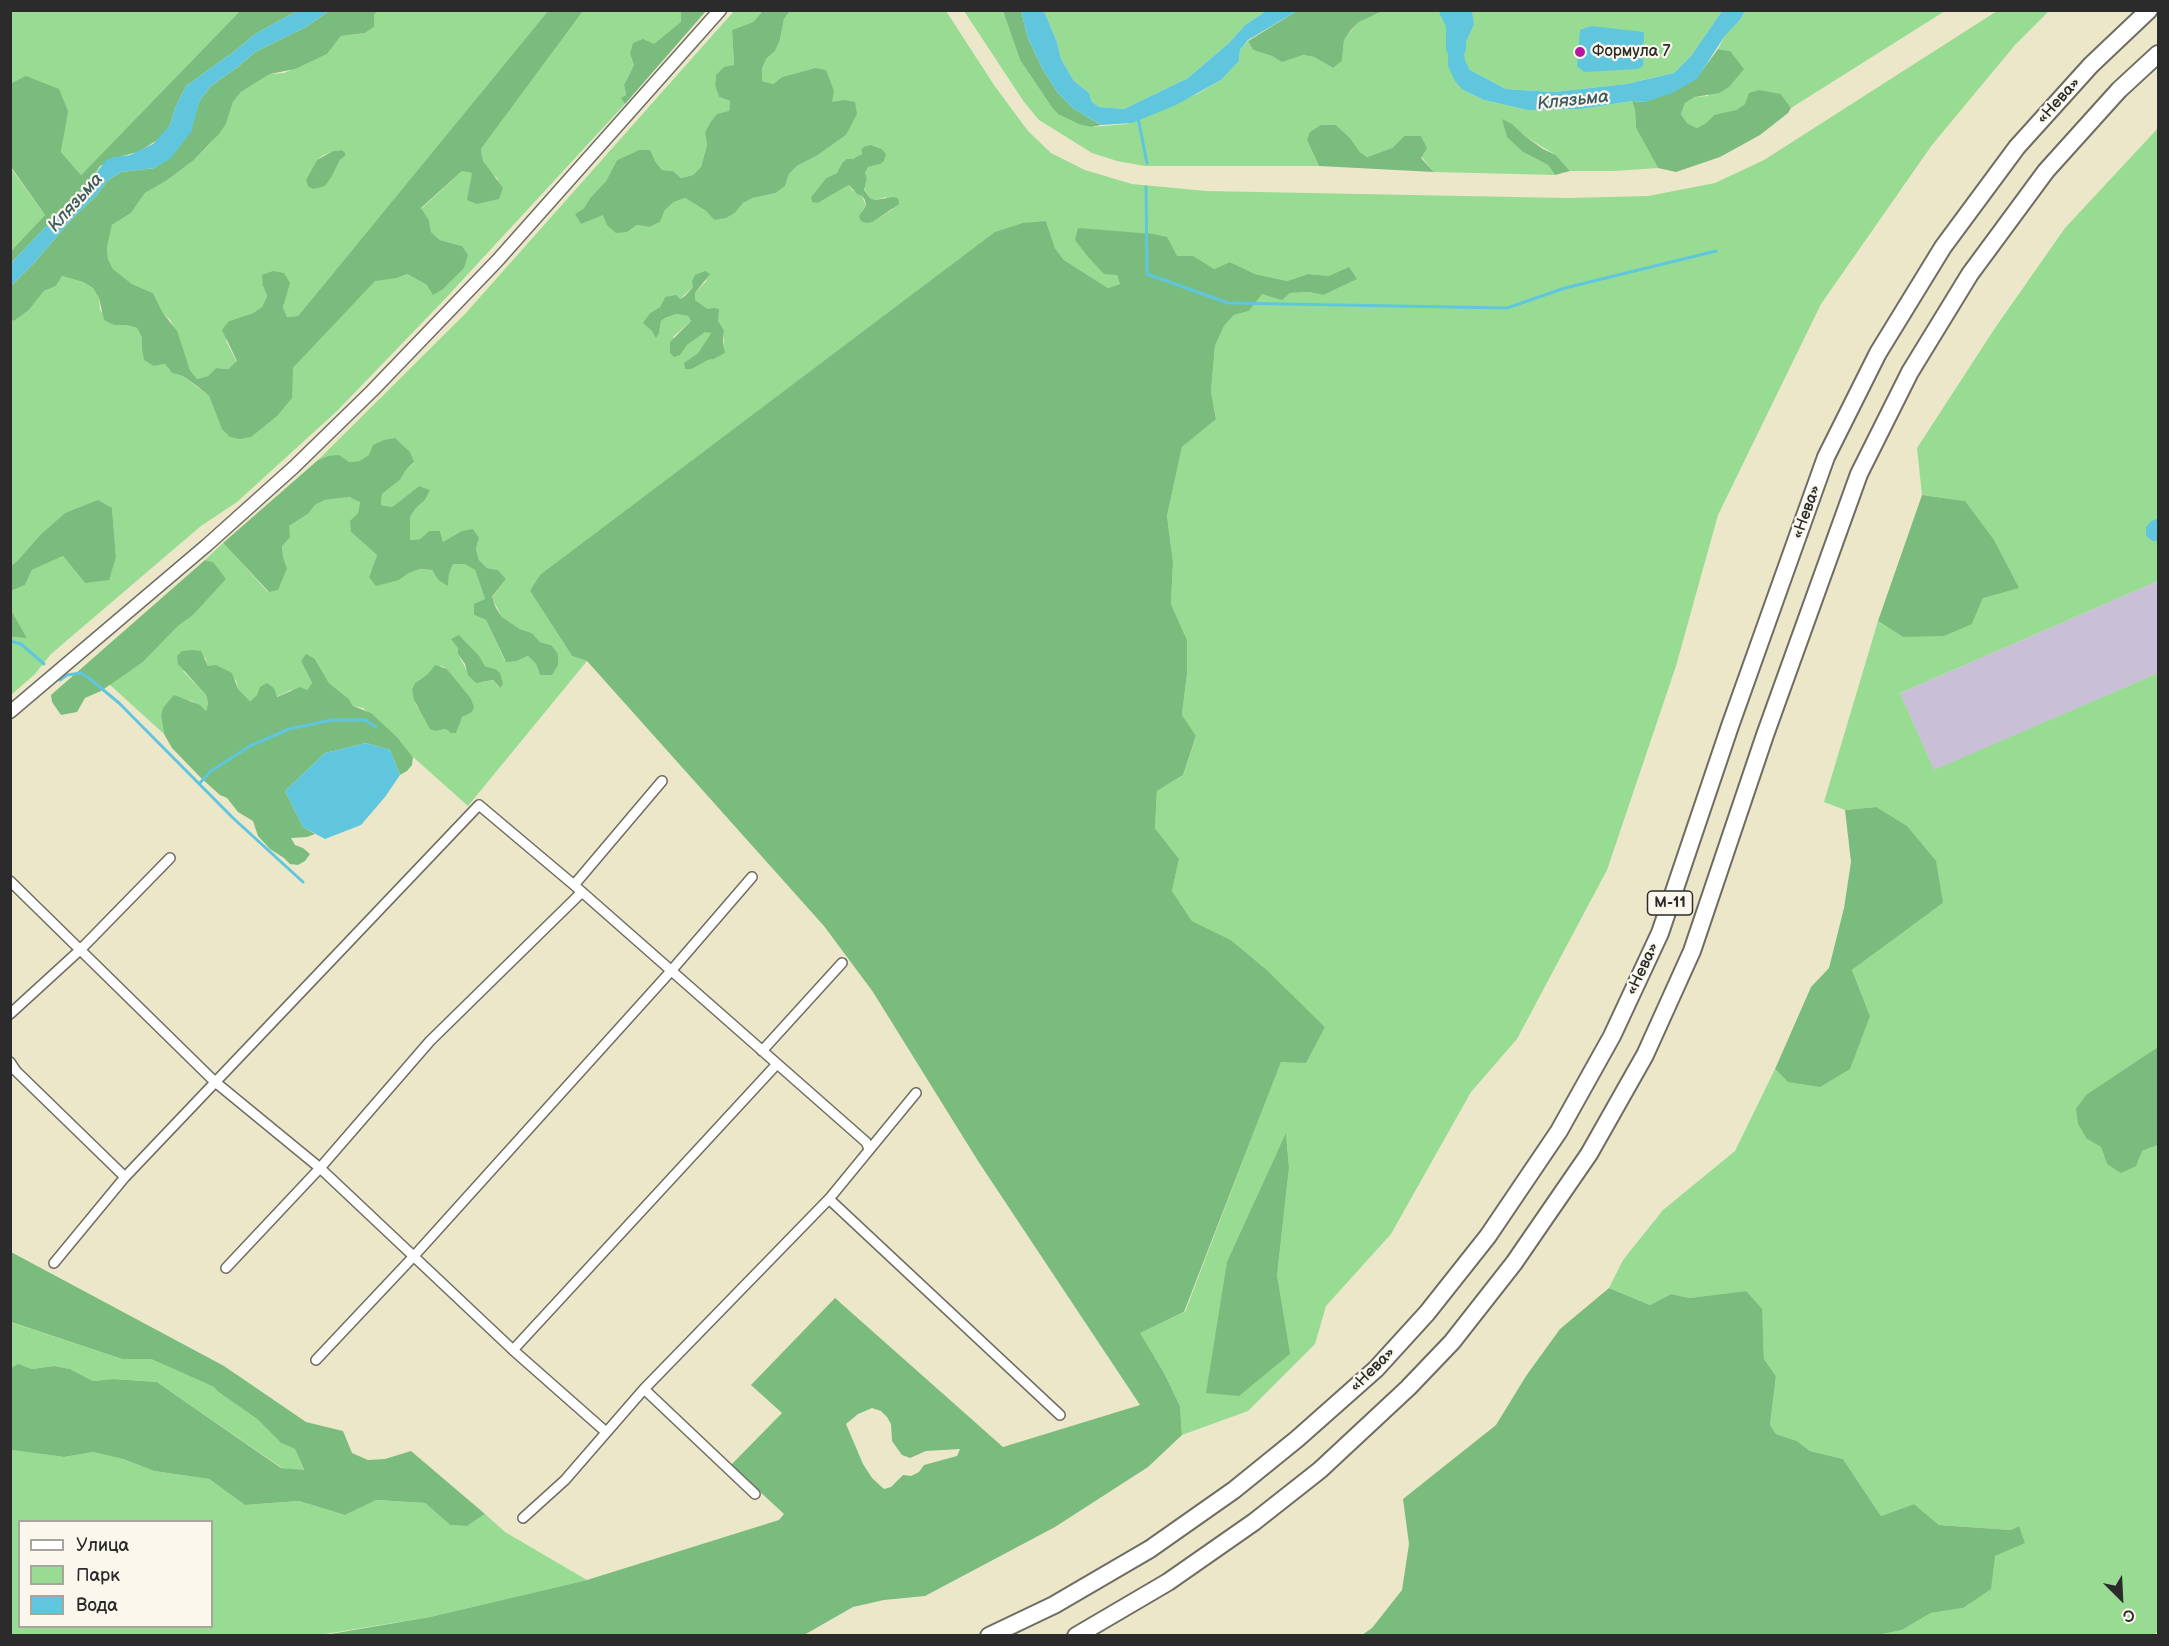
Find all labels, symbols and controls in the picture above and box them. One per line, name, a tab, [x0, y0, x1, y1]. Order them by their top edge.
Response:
place label: Формула 7	[1592, 42, 1670, 62]
marker: Формула 7	[1573, 45, 1587, 59]
street label: «Нева»	[2033, 74, 2085, 128]
water label: Клязьма	[1536, 86, 1610, 116]
water label: Клязьма	[44, 169, 108, 237]
street label: «Нева»	[1788, 482, 1826, 542]
road number: М-11	[1648, 891, 1692, 915]
street label: «Нева»	[1622, 940, 1664, 998]
street label: «Нева»	[1346, 1343, 1400, 1397]
legend	[18, 1520, 213, 1628]
text: Улица	[76, 1535, 129, 1556]
text: Парк	[76, 1565, 120, 1586]
north arrow	[2091, 1568, 2151, 1628]
text: Вода	[76, 1595, 118, 1616]
text: С	[2120, 1604, 2137, 1626]

